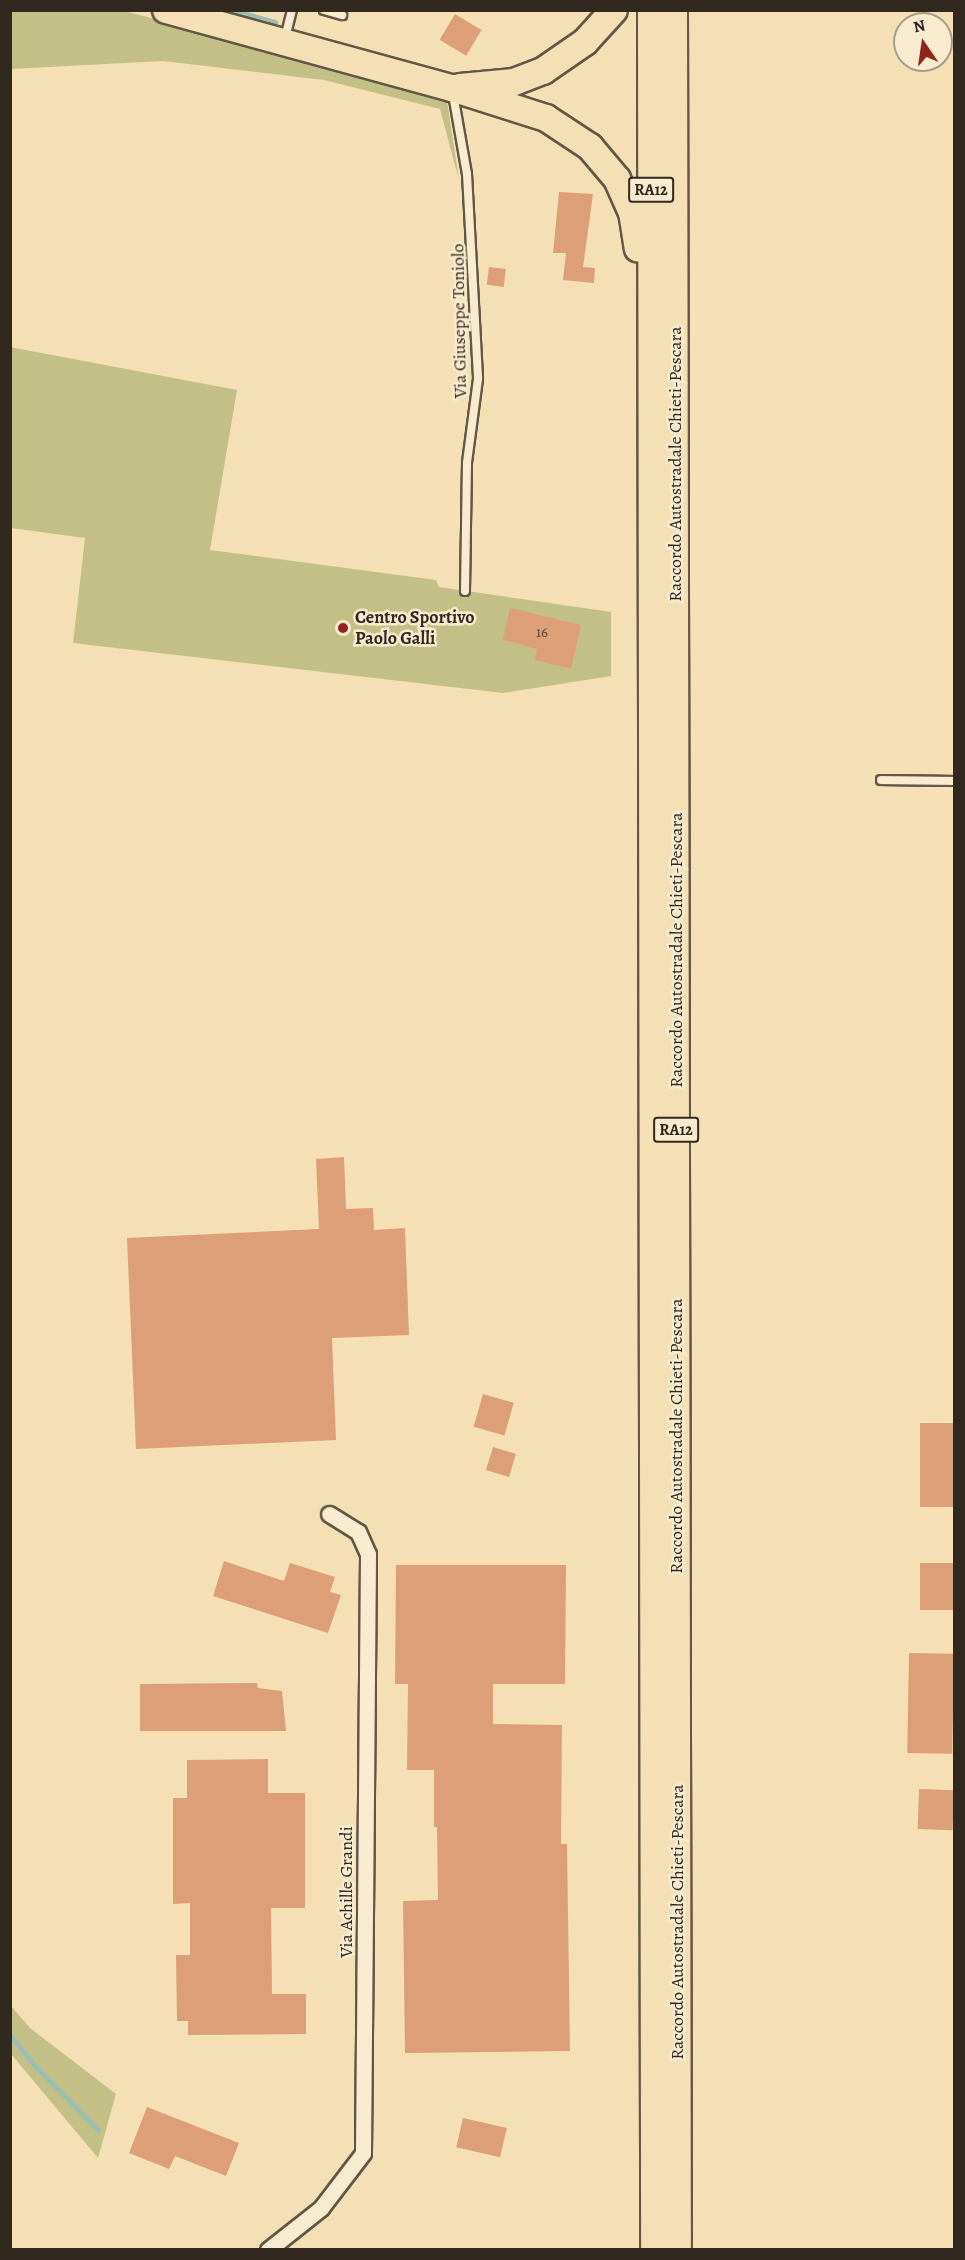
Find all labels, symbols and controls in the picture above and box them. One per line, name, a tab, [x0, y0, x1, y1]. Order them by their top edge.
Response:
north arrow	[893, 12, 953, 72]
text: N	[911, 14, 928, 38]
road number: RA12	[627, 177, 675, 203]
street label: Via Giuseppe Toniolo	[447, 243, 471, 399]
street label: Raccordo Autostradale Chieti-Pescara	[664, 326, 686, 602]
place label: Centro Sportivo Paolo Galli	[355, 607, 475, 650]
marker: Centro Sportivo Paolo Galli	[336, 621, 350, 635]
house number: 16	[536, 624, 548, 642]
street label: Raccordo Autostradale Chieti-Pescara	[665, 812, 687, 1088]
road number: RA12	[652, 1117, 700, 1143]
street label: Raccordo Autostradale Chieti-Pescara	[665, 1298, 687, 1574]
street label: Raccordo Autostradale Chieti-Pescara	[666, 1784, 688, 2060]
street label: Via Achille Grandi	[335, 1826, 357, 1958]

